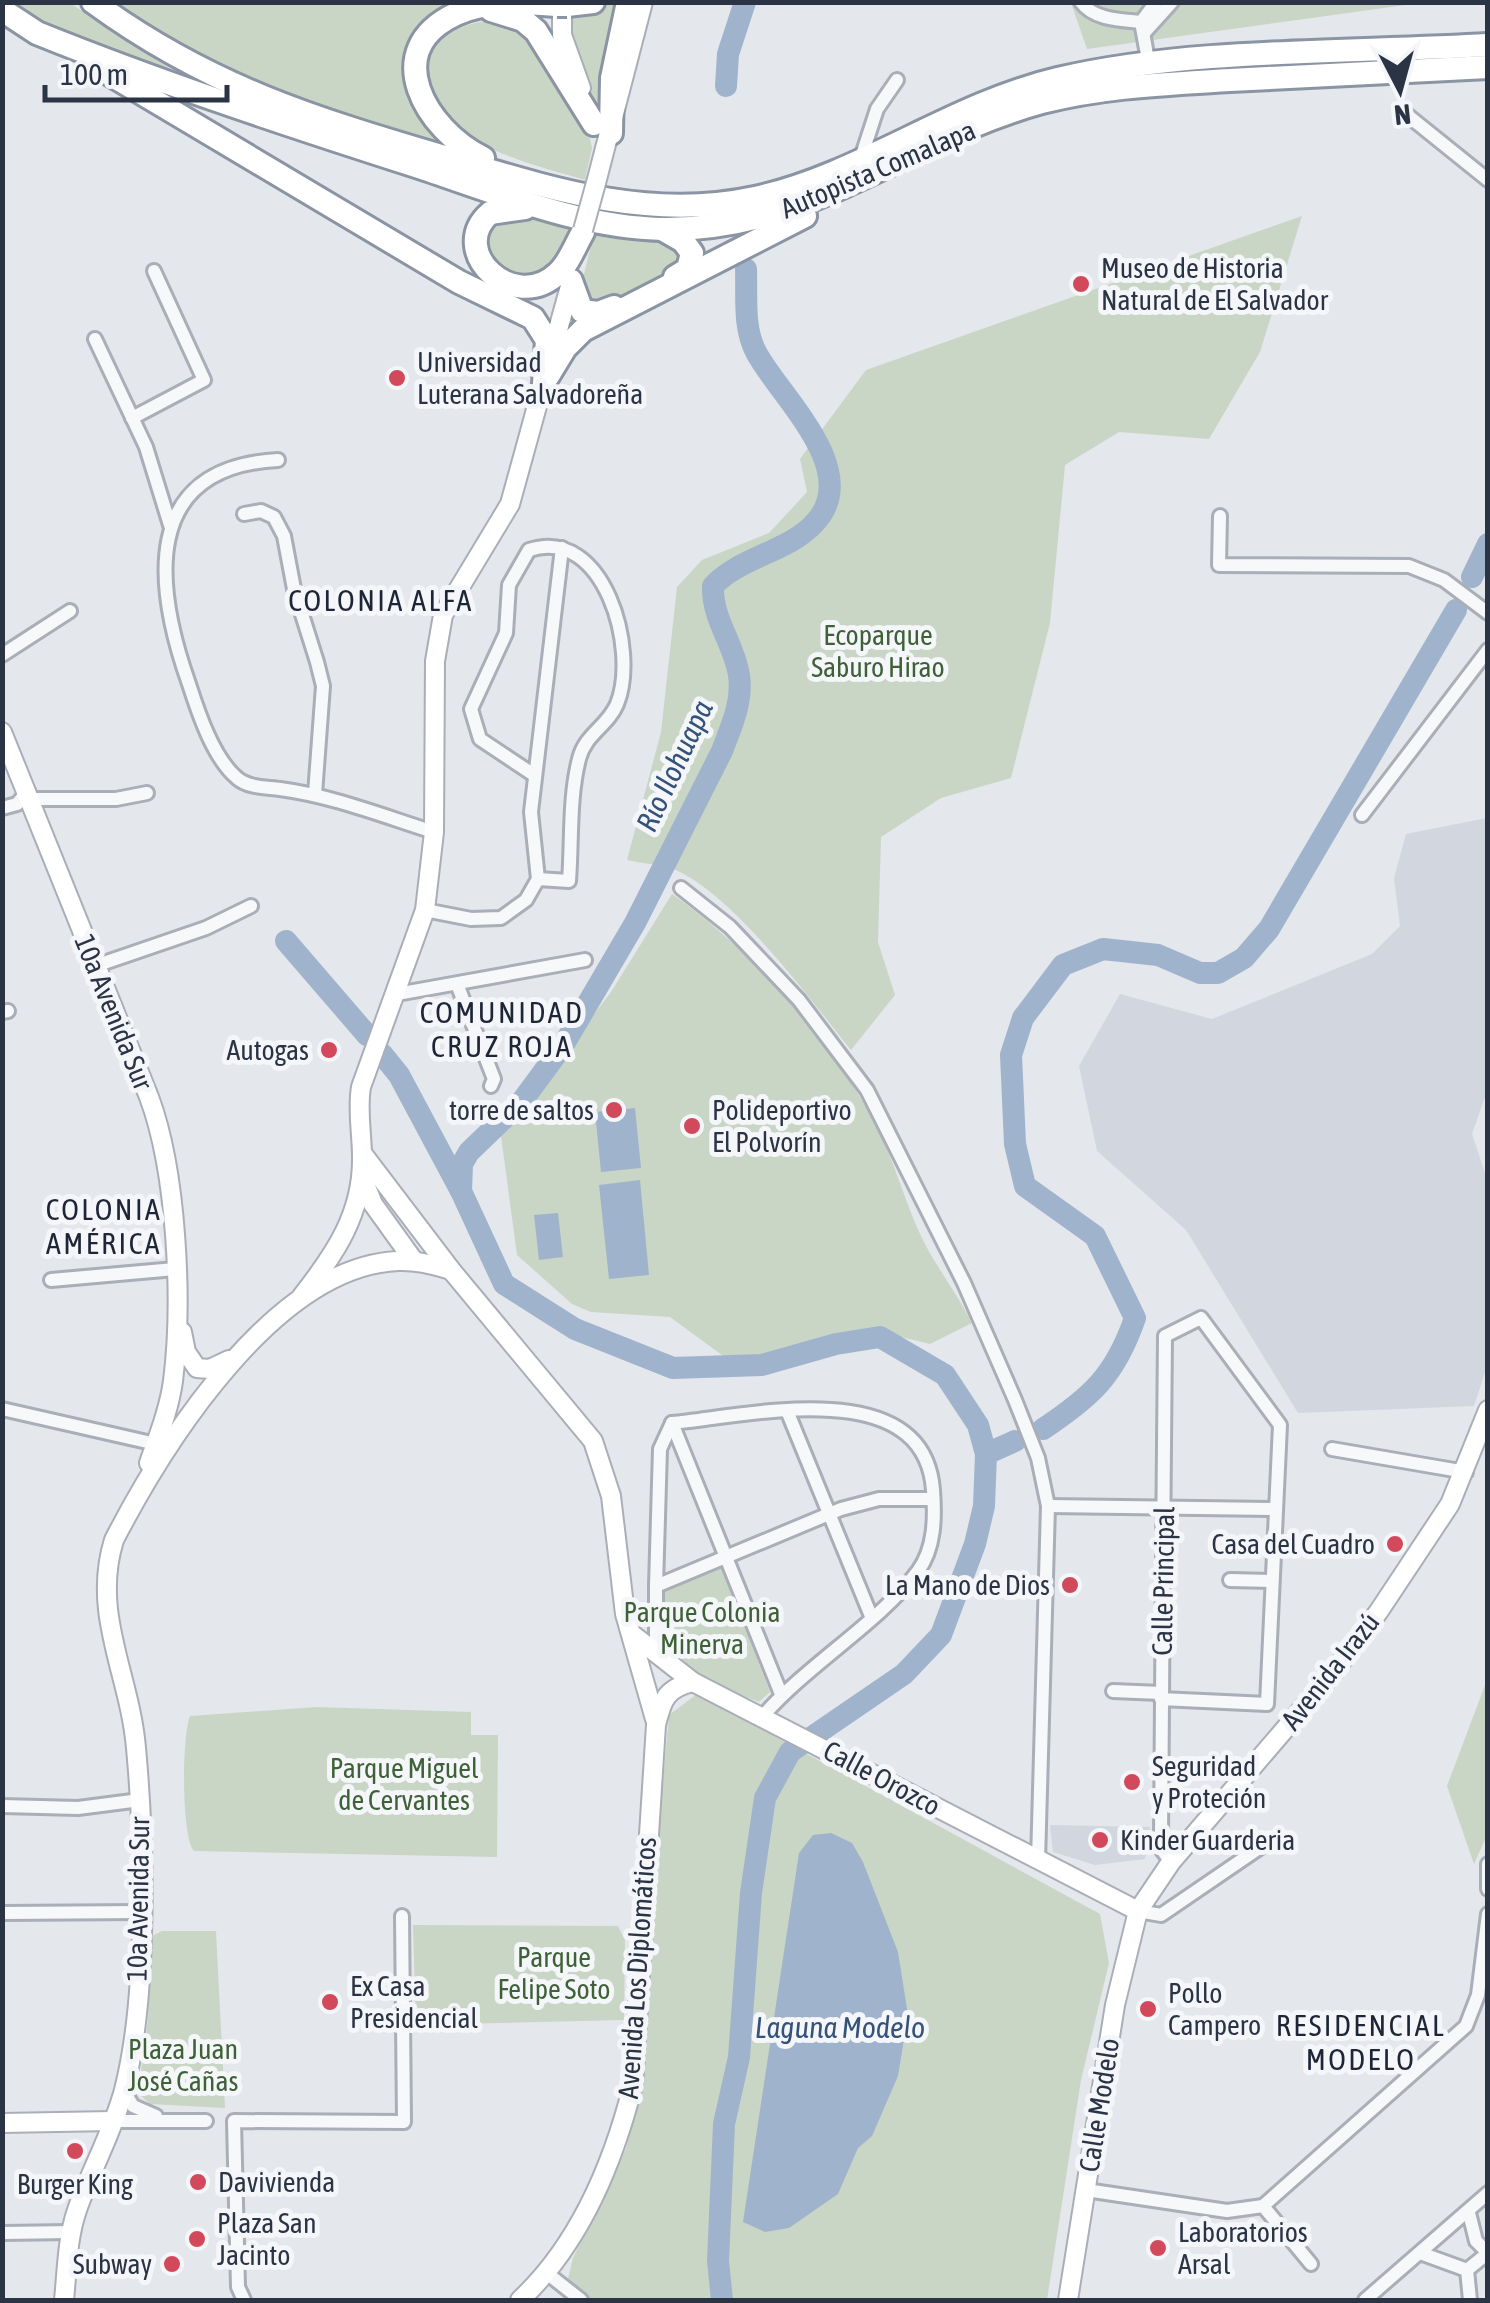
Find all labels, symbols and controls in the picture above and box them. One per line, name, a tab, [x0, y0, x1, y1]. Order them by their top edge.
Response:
scale bar	[45, 40, 228, 102]
north arrow	[1350, 40, 1450, 140]
text: 100 m	[60, 57, 128, 91]
text: N	[1393, 98, 1413, 132]
street label: Autopista Comalapa	[776, 114, 980, 224]
place label: Museo de Historia Natural de El Salvador	[1101, 252, 1329, 316]
marker: Museo de Historia Natural de El Salvador	[1070, 273, 1092, 295]
place label: Universidad Luterana Salvadoreña	[417, 346, 643, 410]
marker: Universidad Luterana Salvadoreña	[386, 367, 408, 389]
district label: COLONIA ALFA	[288, 583, 474, 617]
park label: Ecoparque Saburo Hirao	[811, 619, 945, 683]
water label: Río Ilohuapa	[629, 695, 719, 836]
street label: 10a Avenida Sur	[68, 930, 160, 1095]
district label: COMUNIDAD CRUZ ROJA	[420, 995, 584, 1063]
place label: Autogas	[226, 1034, 309, 1066]
marker: Autogas	[318, 1039, 340, 1061]
place label: torre de saltos	[449, 1094, 594, 1126]
place label: Polideportivo El Polvorín	[712, 1094, 852, 1158]
marker: torre de saltos	[603, 1099, 625, 1121]
marker: Polideportivo El Polvorín	[681, 1115, 703, 1137]
district label: COLONIA AMÉRICA	[46, 1192, 162, 1260]
street label: Calle Principal	[1146, 1506, 1180, 1656]
place label: Casa del Cuadro	[1212, 1528, 1375, 1560]
marker: Casa del Cuadro	[1384, 1533, 1406, 1555]
place label: La Mano de Dios	[885, 1569, 1050, 1601]
marker: La Mano de Dios	[1059, 1574, 1081, 1596]
park label: Parque Colonia Minerva	[624, 1596, 780, 1660]
street label: Avenida Irazú	[1275, 1606, 1385, 1736]
street label: Calle Orozco	[818, 1734, 946, 1822]
place label: Seguridad y Proteción	[1152, 1750, 1266, 1814]
park label: Parque Miguel de Cervantes	[330, 1752, 479, 1816]
marker: Seguridad y Proteción	[1121, 1771, 1143, 1793]
street label: 10a Avenida Sur	[121, 1816, 155, 1982]
place label: Kinder Guarderia	[1120, 1824, 1295, 1856]
marker: Kinder Guarderia	[1089, 1829, 1111, 1851]
street label: Avenida Los Diplomáticos	[612, 1836, 662, 2100]
park label: Parque Felipe Soto	[498, 1941, 610, 2005]
place label: Ex Casa Presidencial	[350, 1970, 478, 2034]
place label: Pollo Campero	[1168, 1977, 1261, 2041]
marker: Ex Casa Presidencial	[319, 1991, 341, 2013]
marker: Pollo Campero	[1137, 1998, 1159, 2020]
district label: RESIDENCIAL MODELO	[1276, 2008, 1446, 2076]
water label: Laguna Modelo	[755, 2010, 925, 2044]
park label: Plaza Juan José Cañas	[128, 2033, 238, 2097]
street label: Calle Modelo	[1073, 2036, 1125, 2174]
marker: Burger King	[64, 2140, 86, 2162]
place label: Davivienda	[218, 2166, 335, 2198]
place label: Burger King	[17, 2168, 133, 2200]
marker: Davivienda	[187, 2171, 209, 2193]
place label: Plaza San Jacinto	[217, 2207, 316, 2271]
place label: Laboratorios Arsal	[1178, 2216, 1308, 2280]
marker: Plaza San Jacinto	[186, 2228, 208, 2250]
marker: Laboratorios Arsal	[1147, 2237, 1169, 2259]
place label: Subway	[73, 2248, 152, 2280]
marker: Subway	[161, 2253, 183, 2275]

